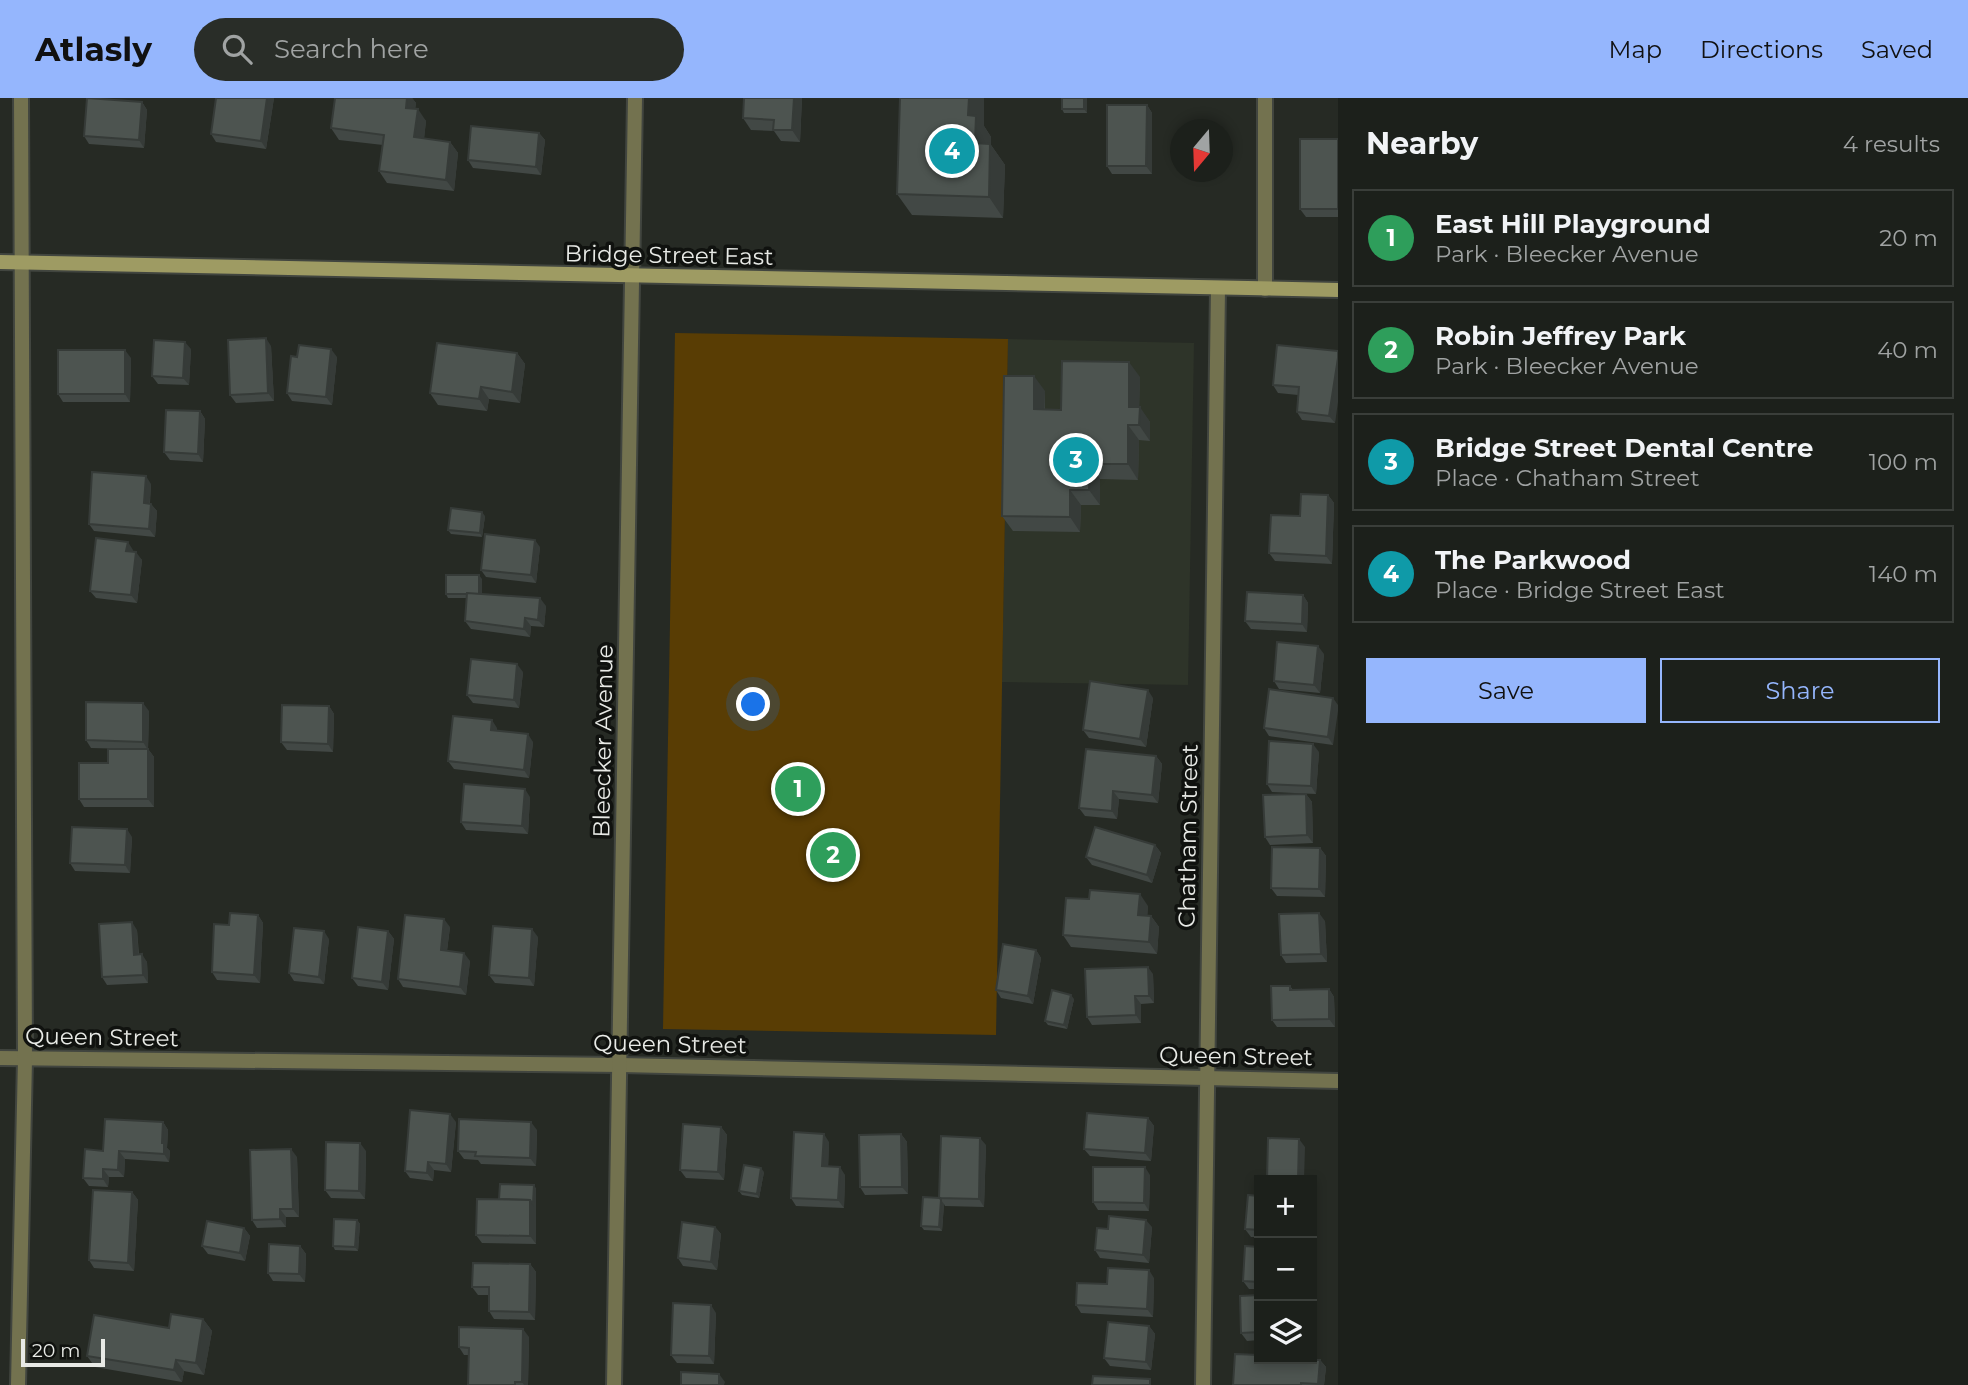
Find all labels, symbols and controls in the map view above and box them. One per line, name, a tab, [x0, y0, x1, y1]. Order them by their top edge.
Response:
search box	[194, 18, 684, 81]
text: Atlasly	[35, 29, 152, 69]
icon: search	[218, 30, 256, 68]
text: Search here	[274, 33, 429, 65]
text: Map	[1609, 35, 1662, 64]
text: Directions	[1700, 35, 1823, 64]
text: Saved	[1861, 35, 1933, 64]
north arrow	[1170, 119, 1233, 182]
pin: 4	[929, 125, 975, 177]
text: Nearby	[1366, 125, 1478, 162]
text: 4 results	[1843, 130, 1940, 158]
text: East Hill Playground	[1435, 208, 1711, 240]
text: 1	[1386, 224, 1396, 252]
text: 20 m	[1879, 224, 1938, 252]
street label: Bridge Street East	[564, 239, 774, 271]
text: Park · Bleecker Avenue	[1435, 240, 1699, 268]
text: Robin Jeffrey Park	[1435, 320, 1686, 352]
text: 2	[1384, 336, 1398, 364]
text: 40 m	[1877, 336, 1938, 364]
text: Park · Bleecker Avenue	[1435, 352, 1699, 380]
text: Bridge Street Dental Centre	[1435, 432, 1813, 464]
pin: 3	[1053, 434, 1099, 486]
text: 3	[1384, 448, 1398, 476]
text: 100 m	[1869, 448, 1938, 476]
text: Place · Chatham Street	[1435, 464, 1700, 492]
text: The Parkwood	[1435, 544, 1631, 576]
text: 4	[1383, 560, 1399, 588]
text: 140 m	[1869, 560, 1938, 588]
text: Place · Bridge Street East	[1435, 576, 1725, 604]
street label: Bleecker Avenue	[587, 644, 619, 838]
button: Save	[1366, 658, 1646, 723]
button: Share	[1660, 658, 1940, 723]
your location	[736, 687, 770, 721]
street label: Chatham Street	[1172, 744, 1204, 928]
pin: 1	[775, 763, 821, 815]
pin: 2	[810, 829, 856, 881]
street label: Queen Street	[25, 1022, 179, 1052]
street label: Queen Street	[593, 1029, 747, 1059]
street label: Queen Street	[1159, 1041, 1313, 1071]
map controls	[1254, 1175, 1317, 1364]
button: +	[1254, 1175, 1317, 1238]
button: −	[1254, 1238, 1317, 1301]
button: layers	[1254, 1301, 1317, 1364]
scale bar	[21, 1336, 105, 1368]
text: 20 m	[32, 1339, 80, 1362]

